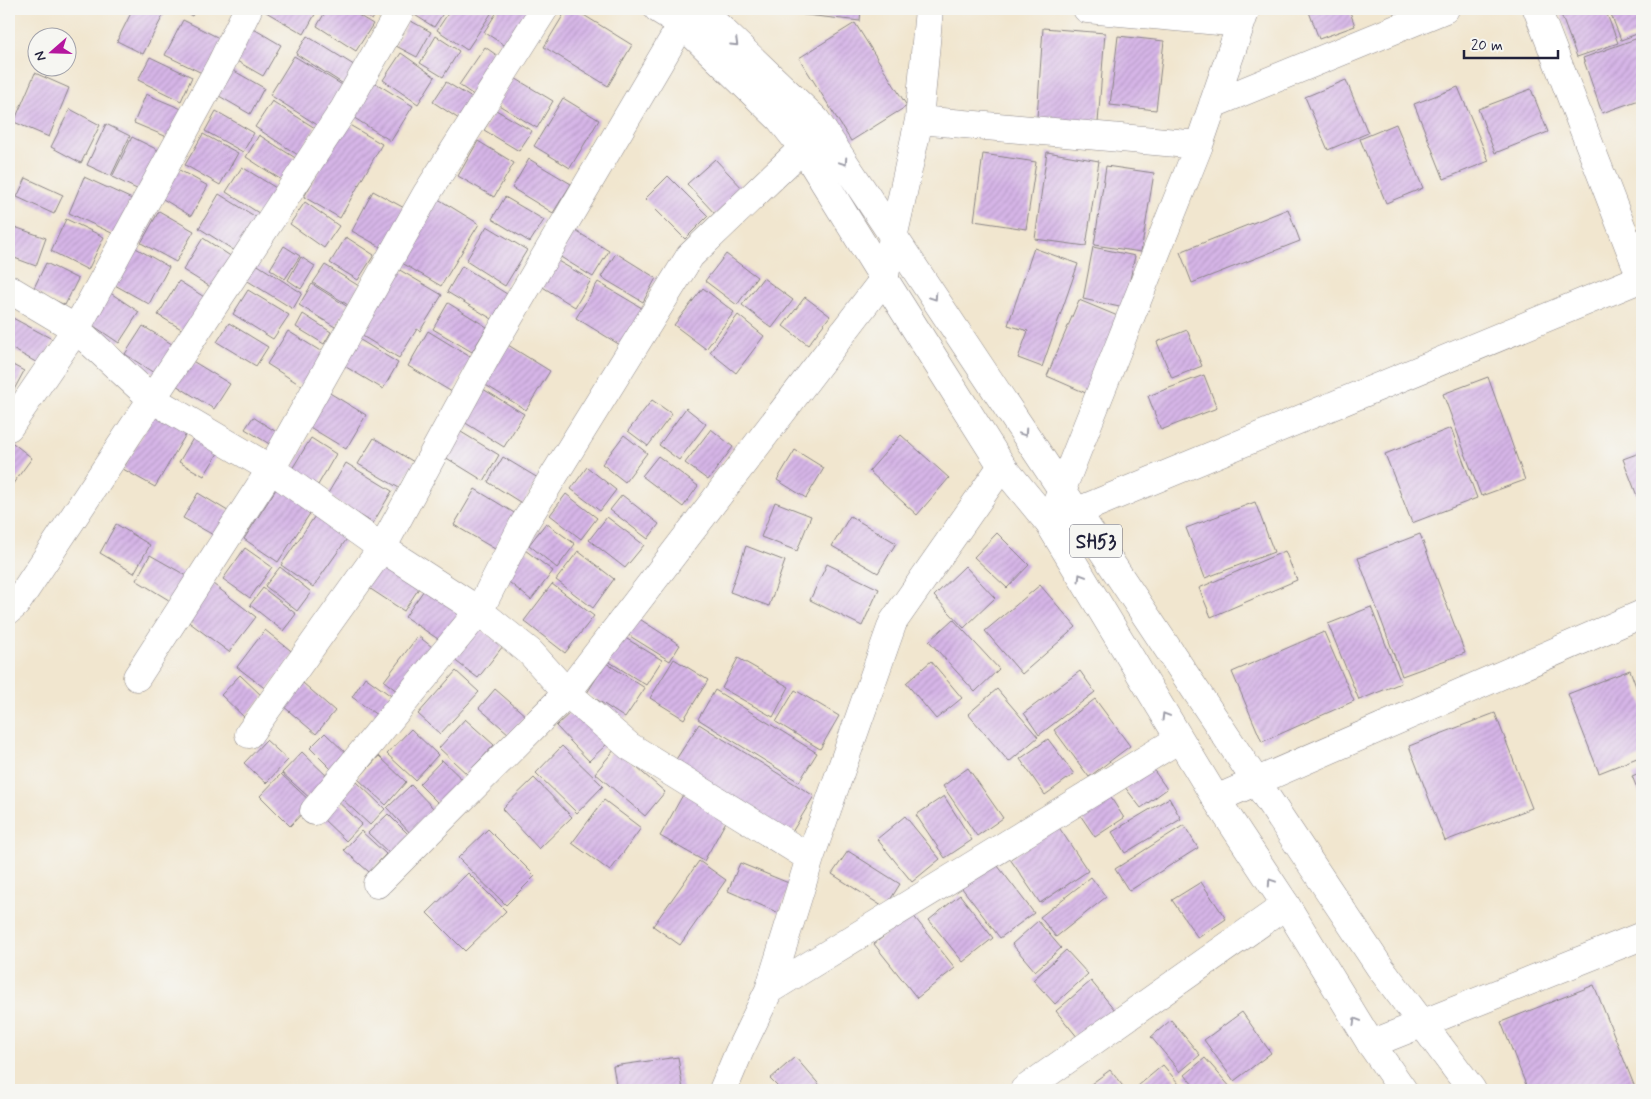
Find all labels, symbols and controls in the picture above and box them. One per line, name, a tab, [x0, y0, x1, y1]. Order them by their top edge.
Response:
north arrow	[28, 28, 78, 78]
scale bar	[1464, 28, 1557, 60]
text: 20 m	[1471, 36, 1503, 56]
one-way arrow	[730, 37, 739, 46]
text: N	[31, 49, 51, 64]
one-way arrow	[838, 157, 847, 166]
one-way arrow	[928, 292, 937, 301]
one-way arrow	[1018, 427, 1027, 437]
road number: SH53	[1070, 524, 1122, 558]
one-way arrow	[1078, 573, 1088, 582]
one-way arrow	[1161, 712, 1171, 721]
one-way arrow	[1268, 879, 1277, 888]
one-way arrow	[1353, 1017, 1363, 1026]

